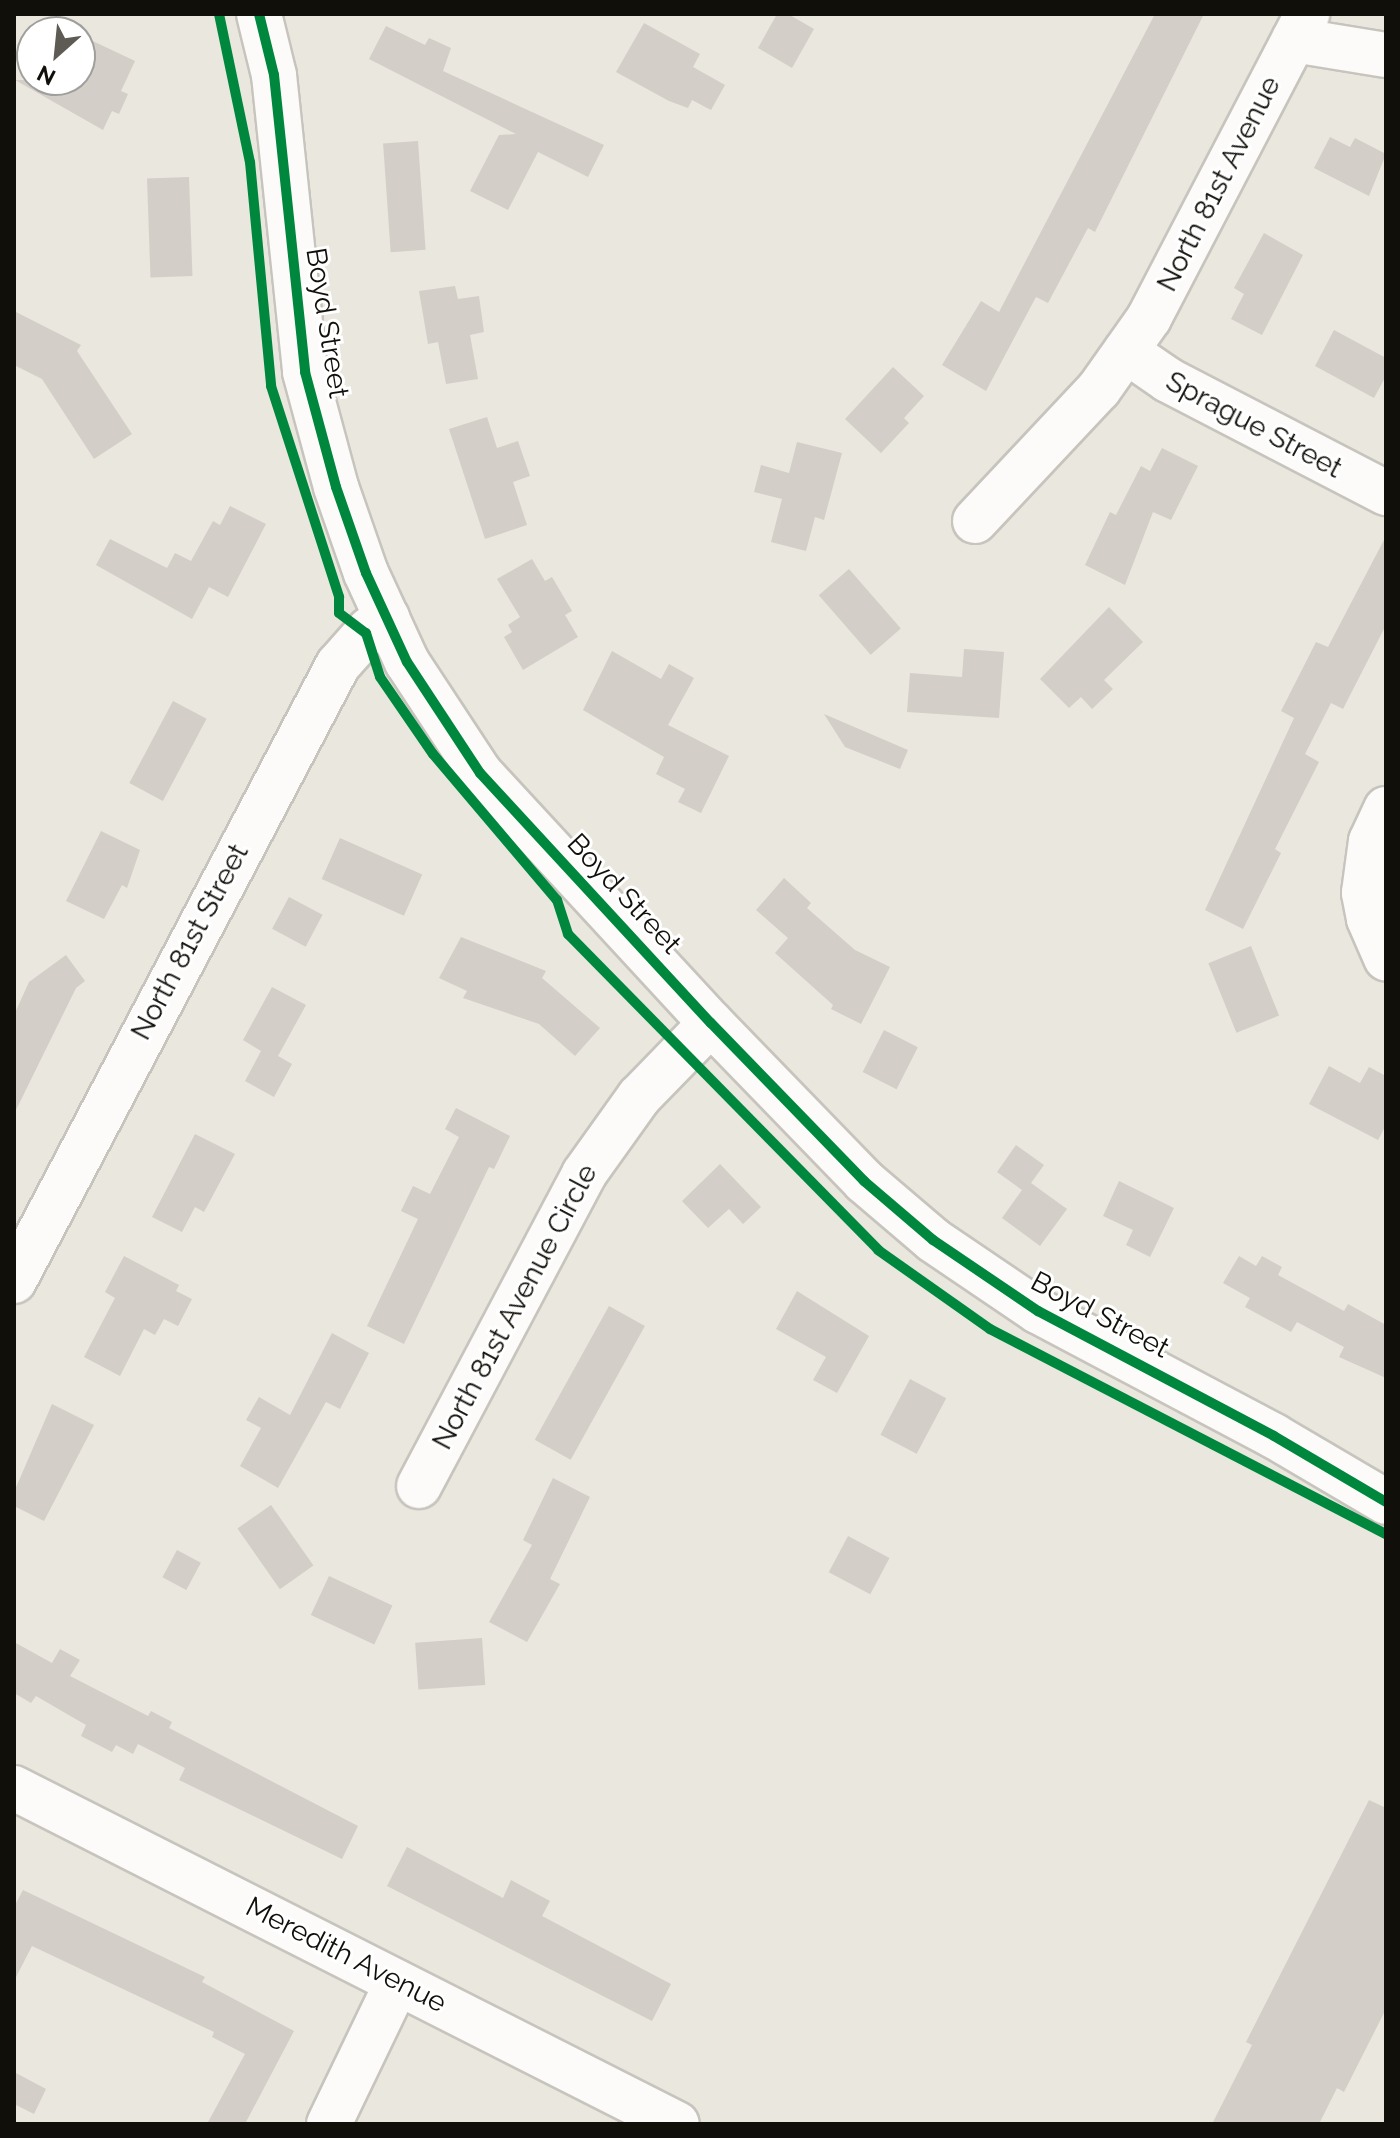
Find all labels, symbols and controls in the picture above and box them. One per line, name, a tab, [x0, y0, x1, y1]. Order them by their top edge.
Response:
north arrow	[16, 16, 96, 96]
text: N	[33, 60, 59, 91]
street label: North 81st Avenue	[1150, 71, 1288, 297]
street label: Boyd Street	[299, 245, 355, 401]
street label: Sprague Street	[1160, 365, 1348, 485]
street label: Boyd Street	[560, 827, 688, 961]
street label: North 81st Street	[124, 838, 256, 1046]
street label: North 81st Avenue Circle	[425, 1158, 605, 1456]
street label: Boyd Street	[1025, 1265, 1175, 1365]
street label: Meredith Avenue	[240, 1890, 452, 2020]

